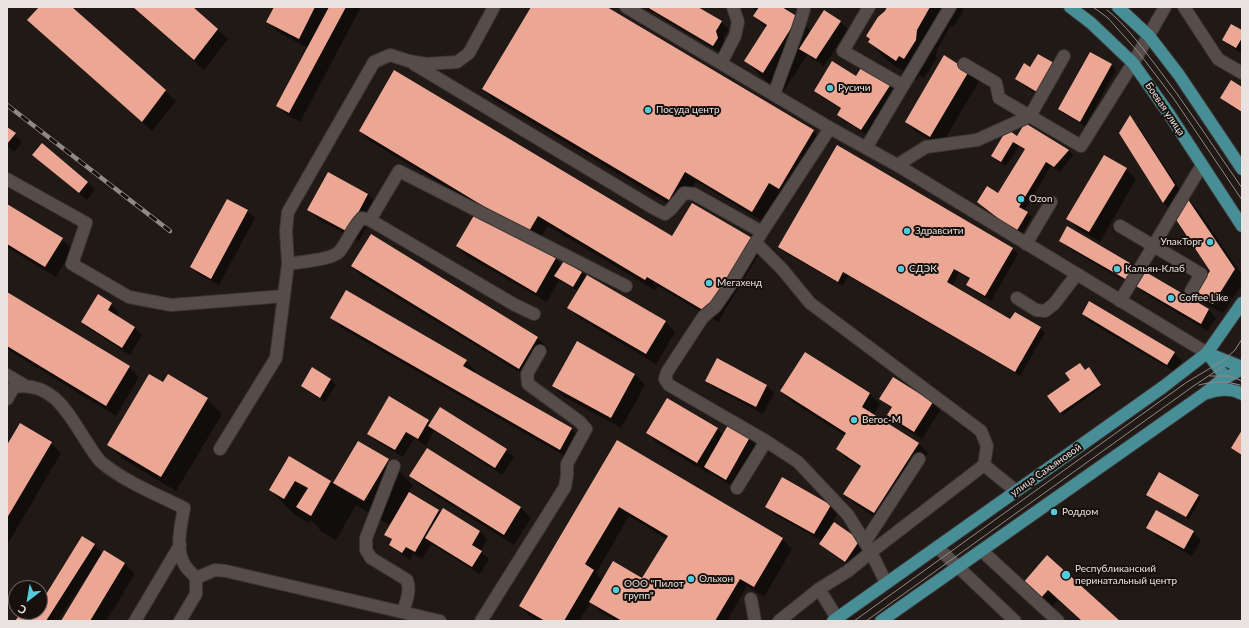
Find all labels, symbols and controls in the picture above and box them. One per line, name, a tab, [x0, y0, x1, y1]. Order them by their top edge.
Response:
street label: Боевая улица	[1143, 80, 1187, 138]
place label: Русичи	[838, 82, 870, 94]
marker: Русичи	[825, 83, 835, 93]
place label: Посуда центр	[656, 104, 720, 116]
marker: Посуда центр	[643, 105, 653, 115]
place label: Ozon	[1029, 193, 1053, 205]
marker: Ozon	[1016, 194, 1026, 204]
place label: Здравсити	[915, 225, 964, 237]
marker: Здравсити	[902, 226, 912, 236]
place label: УпакТорг	[1161, 236, 1202, 248]
marker: УпакТорг	[1205, 237, 1215, 247]
place label: СДЭК	[909, 263, 937, 275]
place label: Кальян-Клаб	[1125, 263, 1185, 275]
marker: СДЭК	[896, 264, 906, 274]
marker: Кальян-Клаб	[1112, 264, 1122, 274]
place label: Мегахенд	[717, 277, 762, 289]
marker: Мегахенд	[704, 278, 714, 288]
place label: Coffee Like	[1179, 292, 1228, 304]
marker: Coffee Like	[1166, 293, 1176, 303]
place label: Вегос-М	[862, 414, 901, 426]
marker: Вегос-М	[849, 415, 859, 425]
street label: улица Сахьяновой	[1008, 441, 1084, 499]
place label: Роддом	[1062, 506, 1098, 518]
marker: Роддом	[1049, 507, 1059, 517]
place label: Республиканский перинатальный центр	[1075, 563, 1177, 586]
marker: Республиканский перинатальный центр	[1060, 569, 1072, 581]
place label: Ольхон	[699, 573, 733, 585]
marker: Ольхон	[686, 574, 696, 584]
place label: ООО "Пилот групп"	[624, 578, 684, 602]
north arrow	[8, 580, 48, 620]
marker: ООО "Пилот групп"	[611, 585, 621, 595]
text: С	[16, 602, 29, 617]

